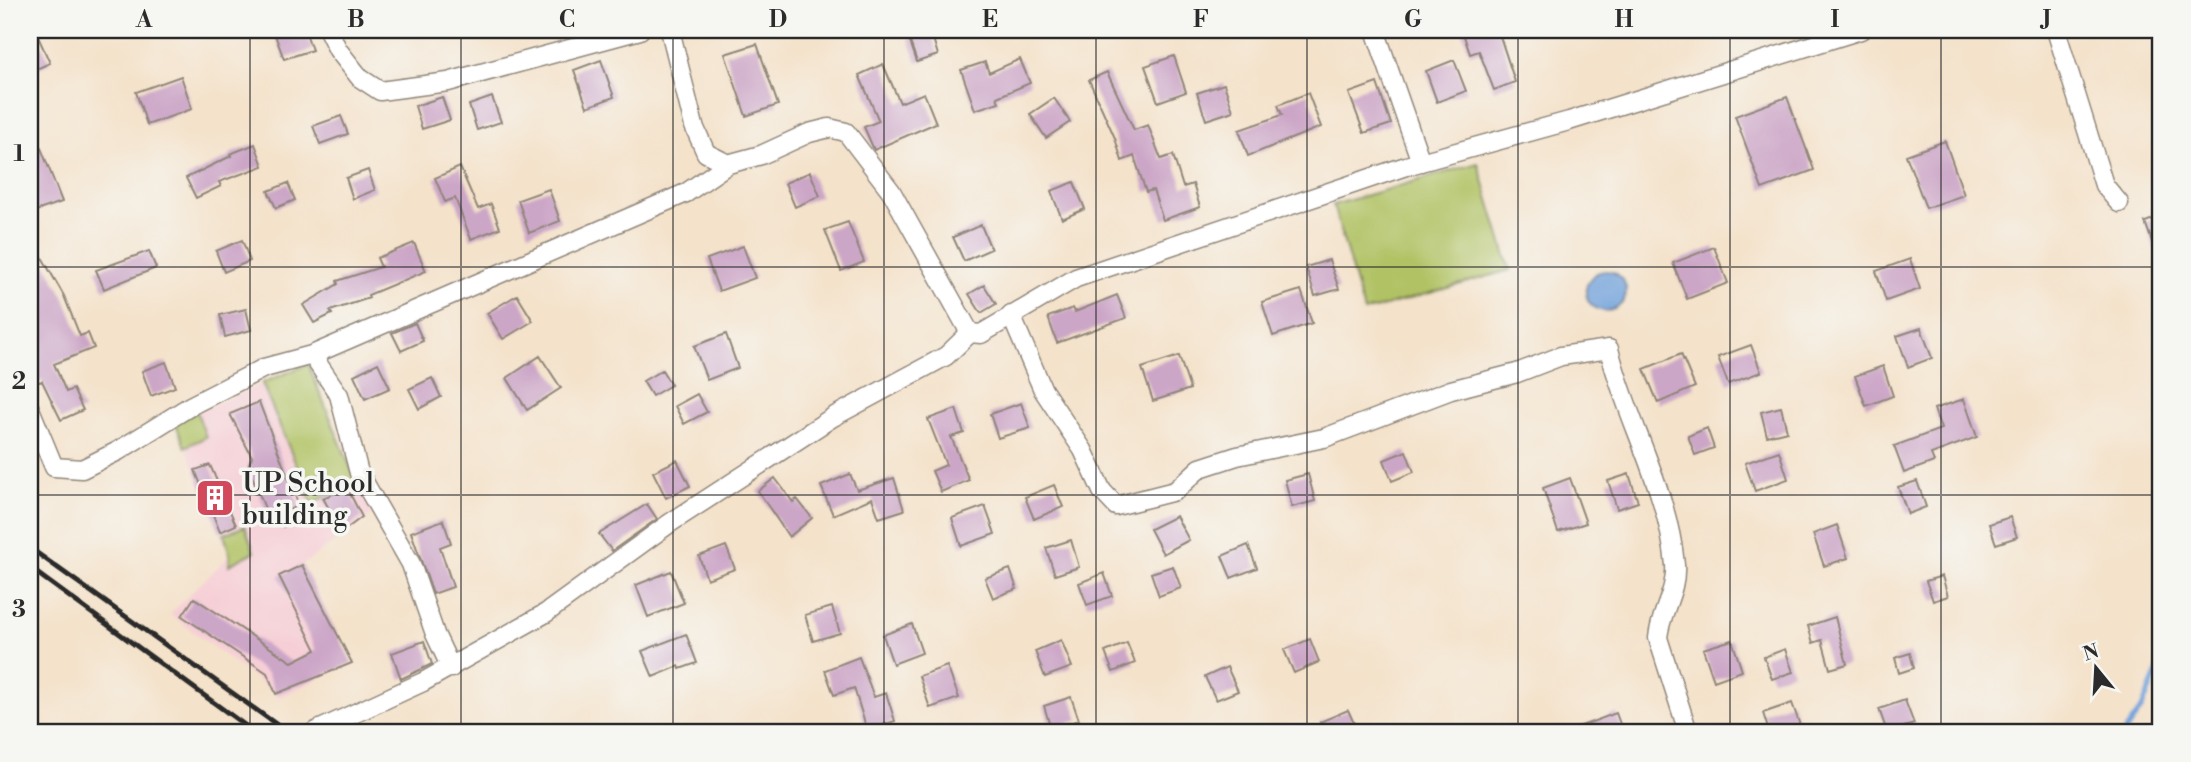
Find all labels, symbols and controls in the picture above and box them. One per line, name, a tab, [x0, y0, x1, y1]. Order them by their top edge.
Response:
text: A	[135, 6, 153, 34]
text: B	[347, 6, 365, 34]
text: C	[559, 6, 575, 34]
text: D	[769, 6, 787, 34]
text: E	[982, 6, 998, 34]
text: F	[1193, 6, 1209, 34]
text: G	[1404, 6, 1422, 34]
text: H	[1615, 6, 1634, 34]
text: I	[1831, 6, 1840, 34]
text: J	[2040, 6, 2052, 34]
text: 1	[13, 140, 25, 168]
text: 2	[12, 368, 26, 396]
place label: UP School building	[242, 466, 374, 533]
building icon: UP School building	[194, 477, 236, 519]
text: 3	[12, 596, 26, 624]
north arrow	[2062, 632, 2132, 702]
text: N	[2080, 639, 2102, 667]

